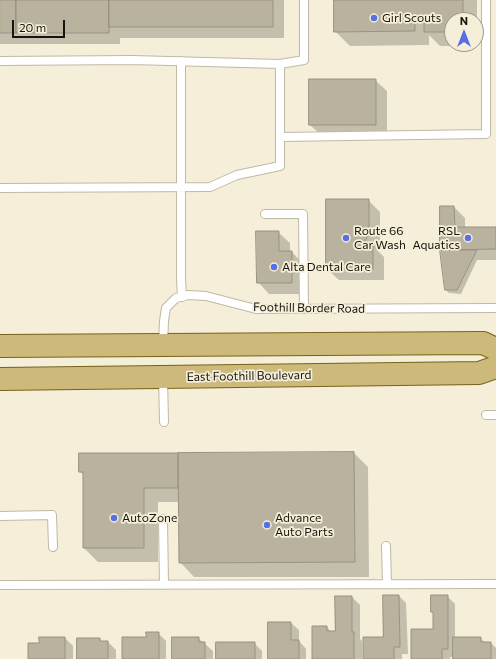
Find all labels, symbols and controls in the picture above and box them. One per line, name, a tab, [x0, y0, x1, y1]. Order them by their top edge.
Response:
place label: Girl Scouts	[382, 11, 441, 25]
scale bar	[14, 12, 67, 38]
north arrow	[444, 12, 484, 52]
marker: Girl Scouts	[369, 13, 379, 23]
text: N	[460, 14, 468, 27]
text: 20 m	[19, 20, 46, 34]
place label: Route 66 Car Wash	[354, 224, 406, 252]
place label: RSL Aquatics	[413, 224, 460, 252]
marker: Route 66 Car Wash	[341, 233, 351, 243]
marker: RSL Aquatics	[463, 233, 473, 243]
place label: Alta Dental Care	[282, 260, 371, 274]
marker: Alta Dental Care	[269, 262, 279, 272]
street label: Foothill Border Road	[253, 300, 365, 316]
street label: East Foothill Boulevard	[186, 368, 312, 384]
place label: AutoZone	[122, 511, 177, 525]
place label: Advance Auto Parts	[275, 511, 333, 539]
marker: AutoZone	[109, 513, 119, 523]
marker: Advance Auto Parts	[262, 520, 272, 530]

